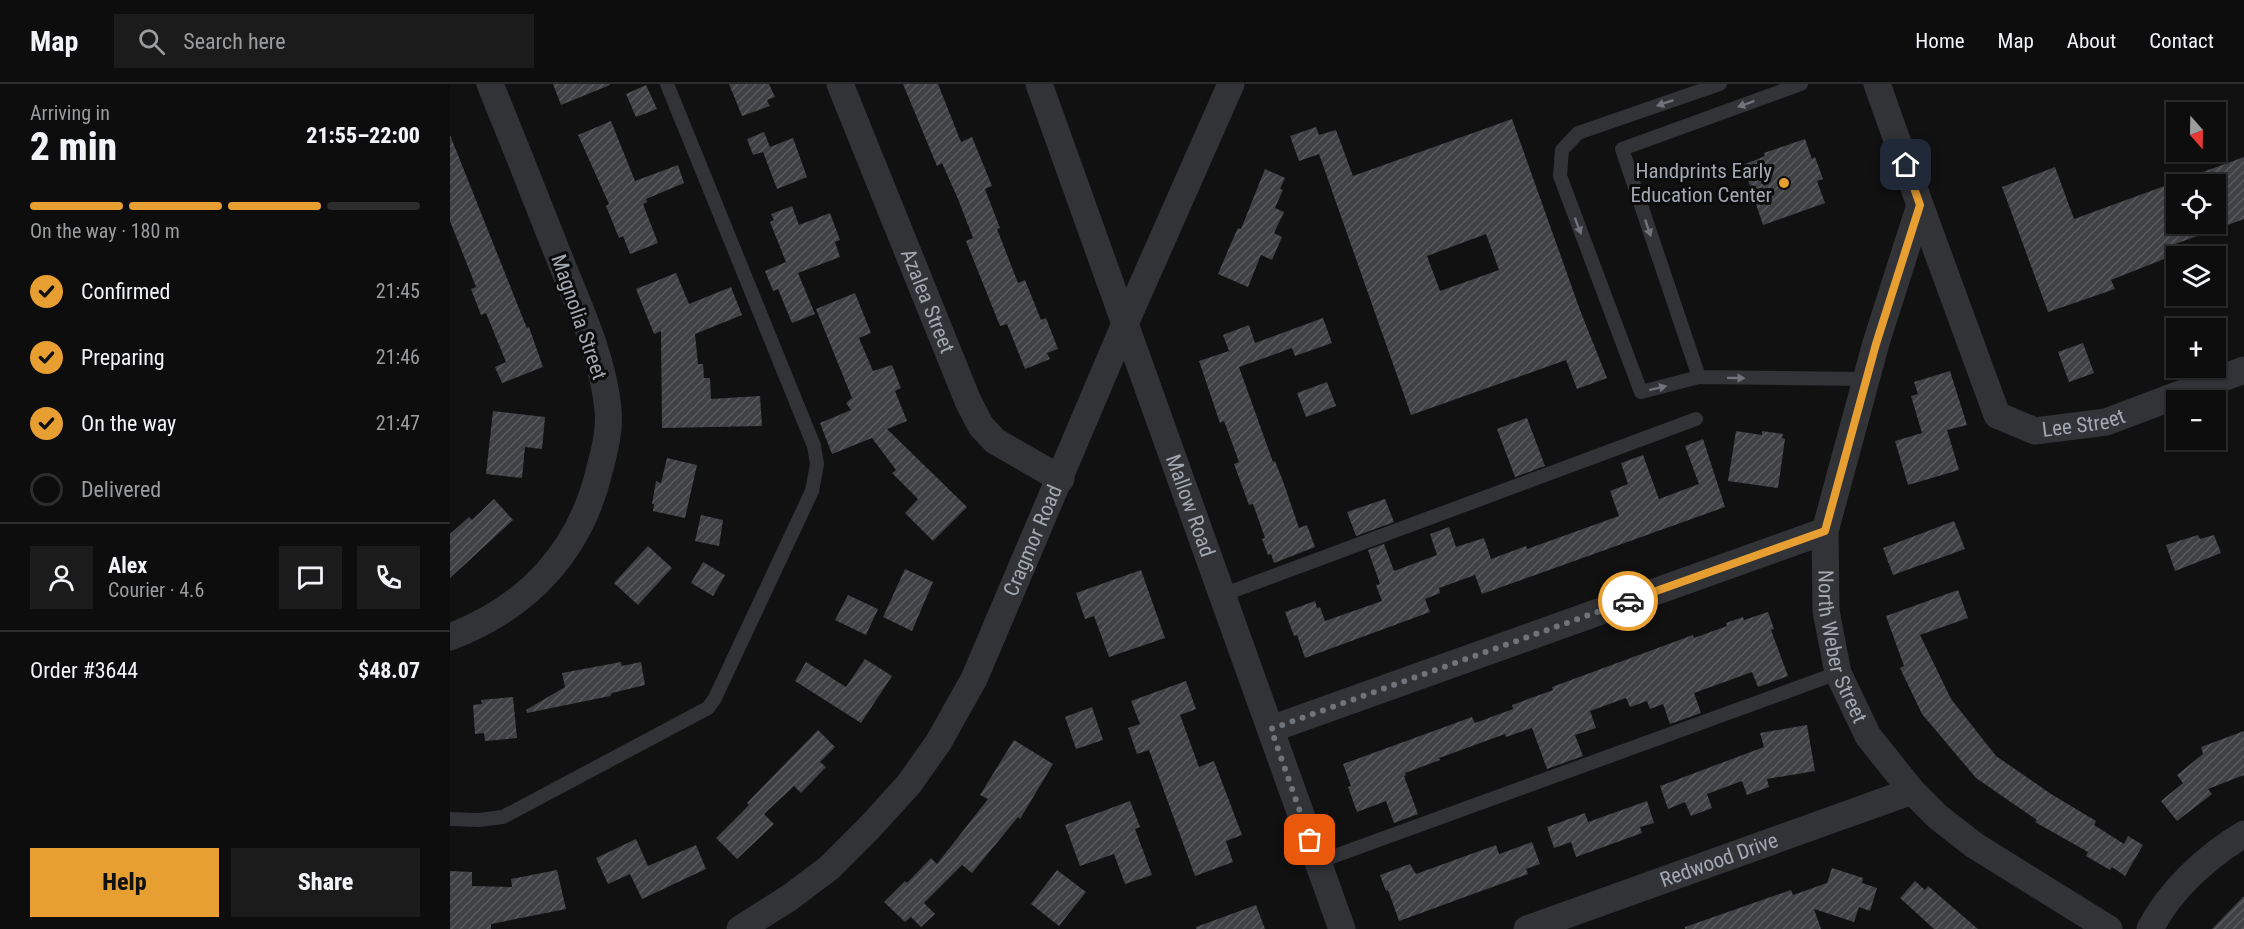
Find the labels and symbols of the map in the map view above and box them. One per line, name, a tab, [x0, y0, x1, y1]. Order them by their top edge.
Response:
one-way arrow	[1656, 99, 1674, 109]
one-way arrow	[1737, 99, 1755, 109]
north arrow	[2166, 102, 2226, 162]
pin	[1880, 139, 1931, 190]
place label: Handprints Early Education Center	[1630, 159, 1772, 207]
marker: Handprints Early Education Center	[1777, 176, 1791, 190]
one-way arrow	[1574, 217, 1584, 235]
one-way arrow	[1644, 219, 1654, 237]
street label: Azalea Street	[896, 245, 959, 357]
street label: Magnolia Street	[546, 251, 612, 383]
one-way arrow	[1727, 373, 1746, 383]
one-way arrow	[1649, 382, 1667, 392]
street label: Lee Street	[2041, 404, 2128, 442]
street label: Mallow Road	[1161, 451, 1220, 560]
street label: Cragmor Road	[999, 482, 1067, 600]
street label: North Weber Street	[1813, 570, 1872, 727]
courier	[1598, 571, 1658, 631]
pin	[1284, 814, 1335, 865]
street label: Redwood Drive	[1657, 828, 1781, 892]

